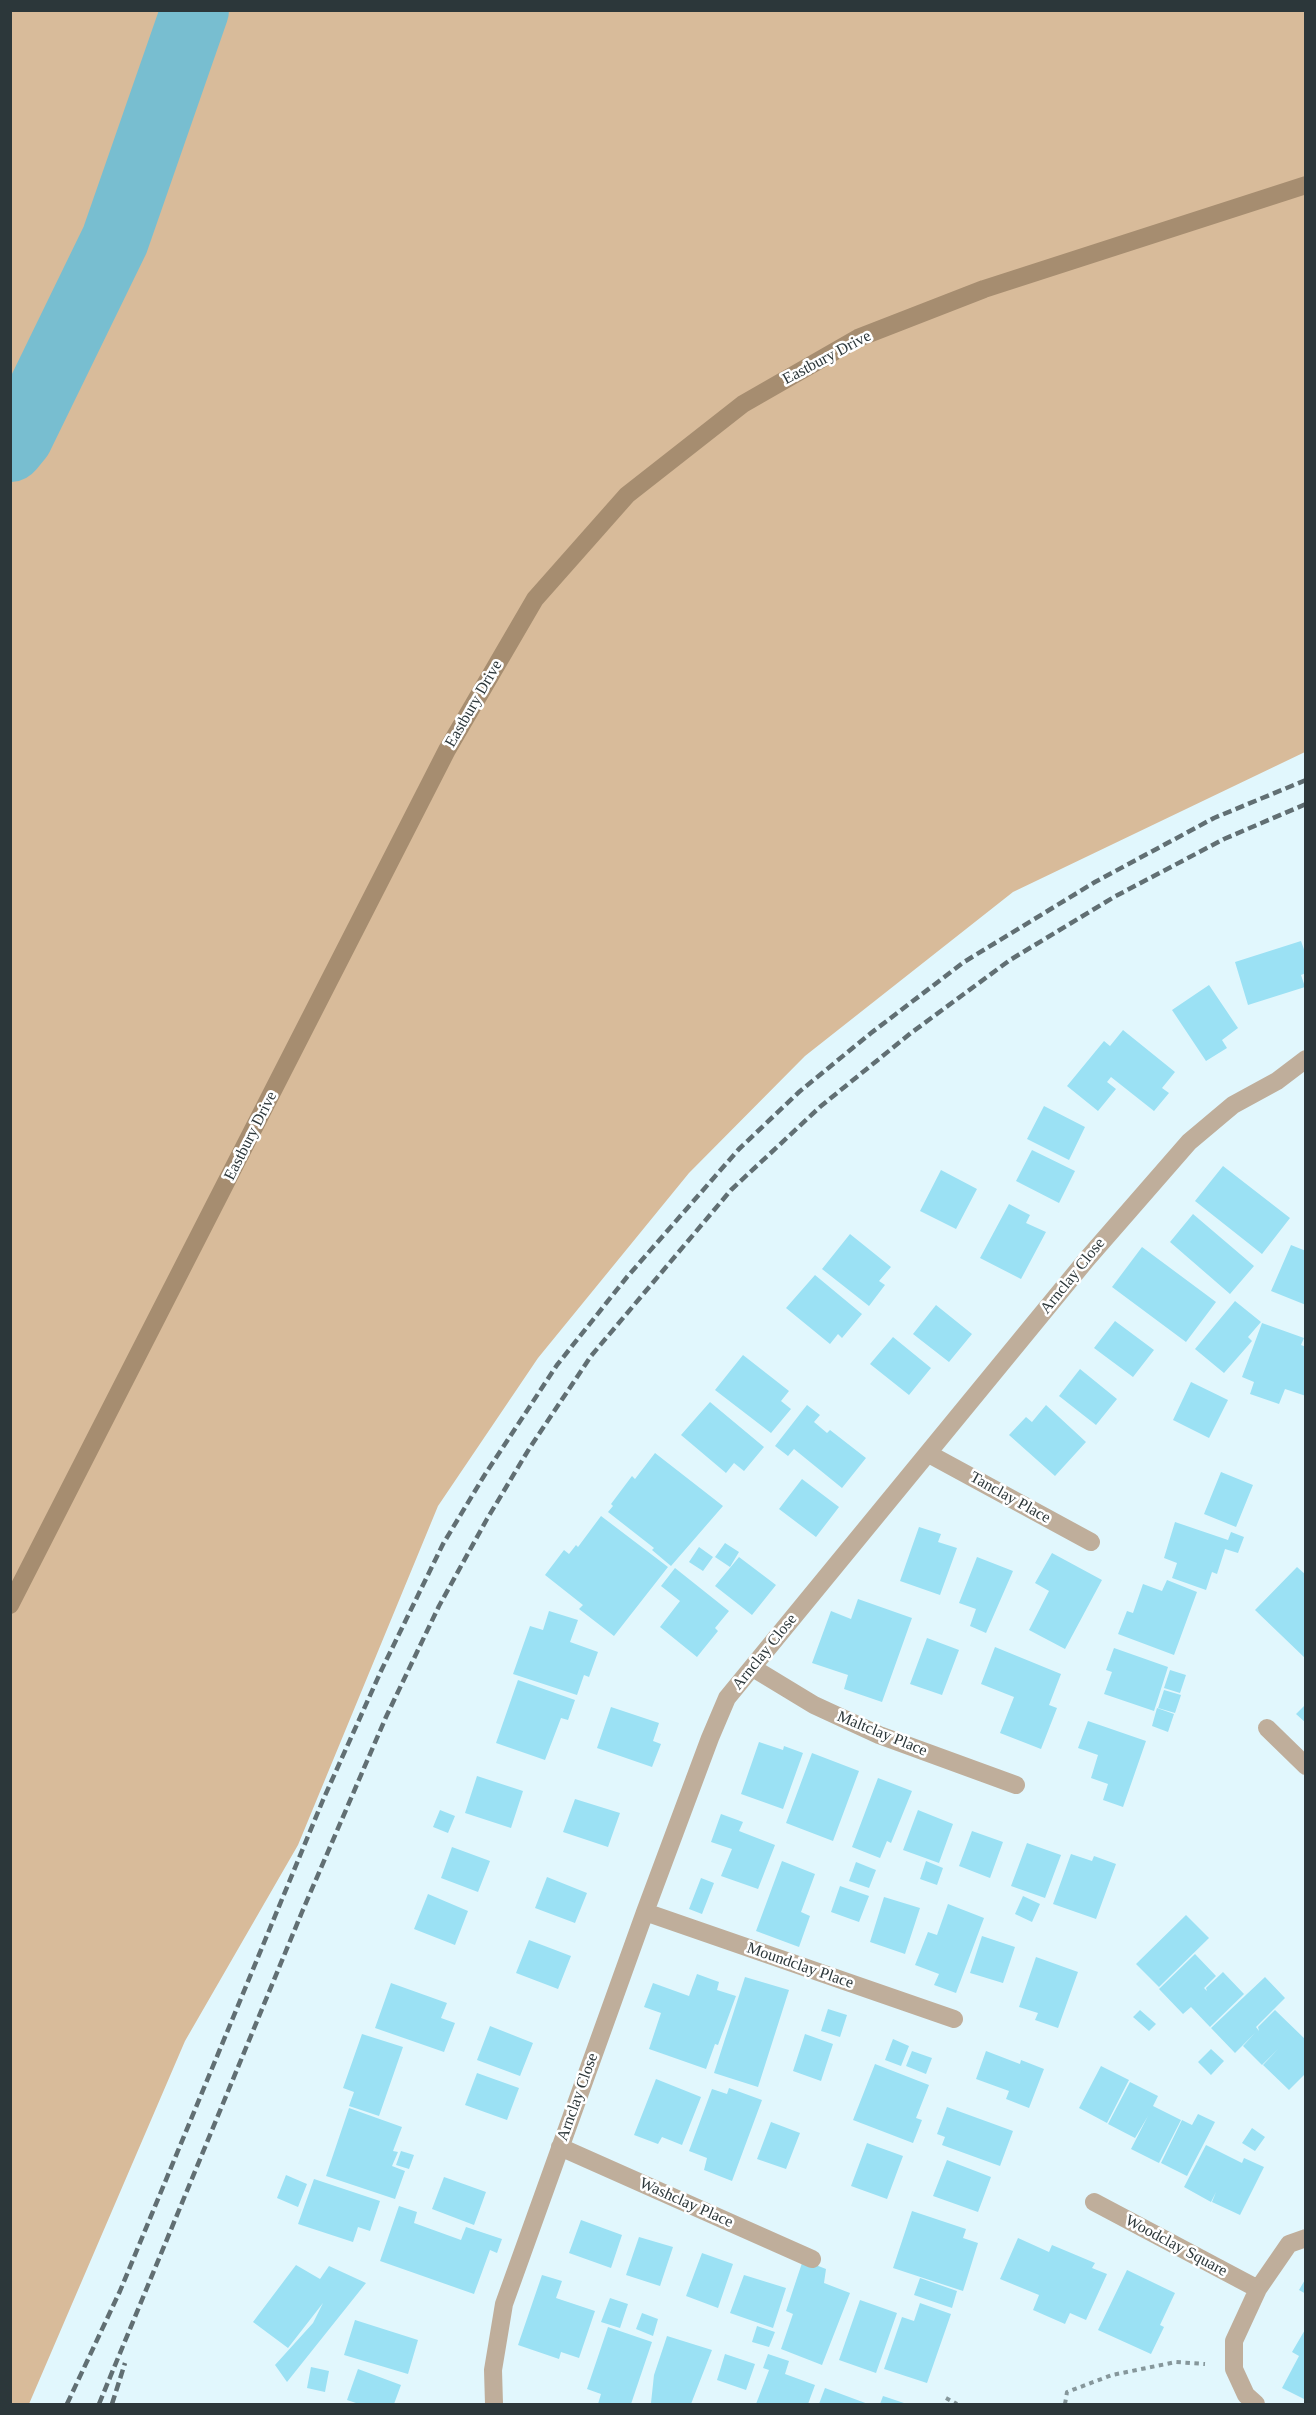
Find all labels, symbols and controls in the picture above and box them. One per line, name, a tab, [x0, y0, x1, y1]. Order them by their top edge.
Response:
street label: Eastbury Drive	[780, 327, 874, 389]
street label: Eastbury Drive	[441, 657, 507, 751]
street label: Eastbury Drive	[220, 1088, 282, 1184]
street label: Arnclay Close	[1037, 1234, 1109, 1318]
street label: Tanclay Place	[966, 1468, 1054, 1528]
street label: Arnclay Close	[729, 1610, 801, 1694]
street label: Maltclay Place	[834, 1707, 930, 1761]
street label: Moundclay Place	[744, 1939, 856, 1993]
street label: Arnclay Close	[553, 2051, 603, 2143]
street label: Washclay Place	[636, 2174, 736, 2232]
street label: Woodclay Square	[1122, 2211, 1230, 2281]

